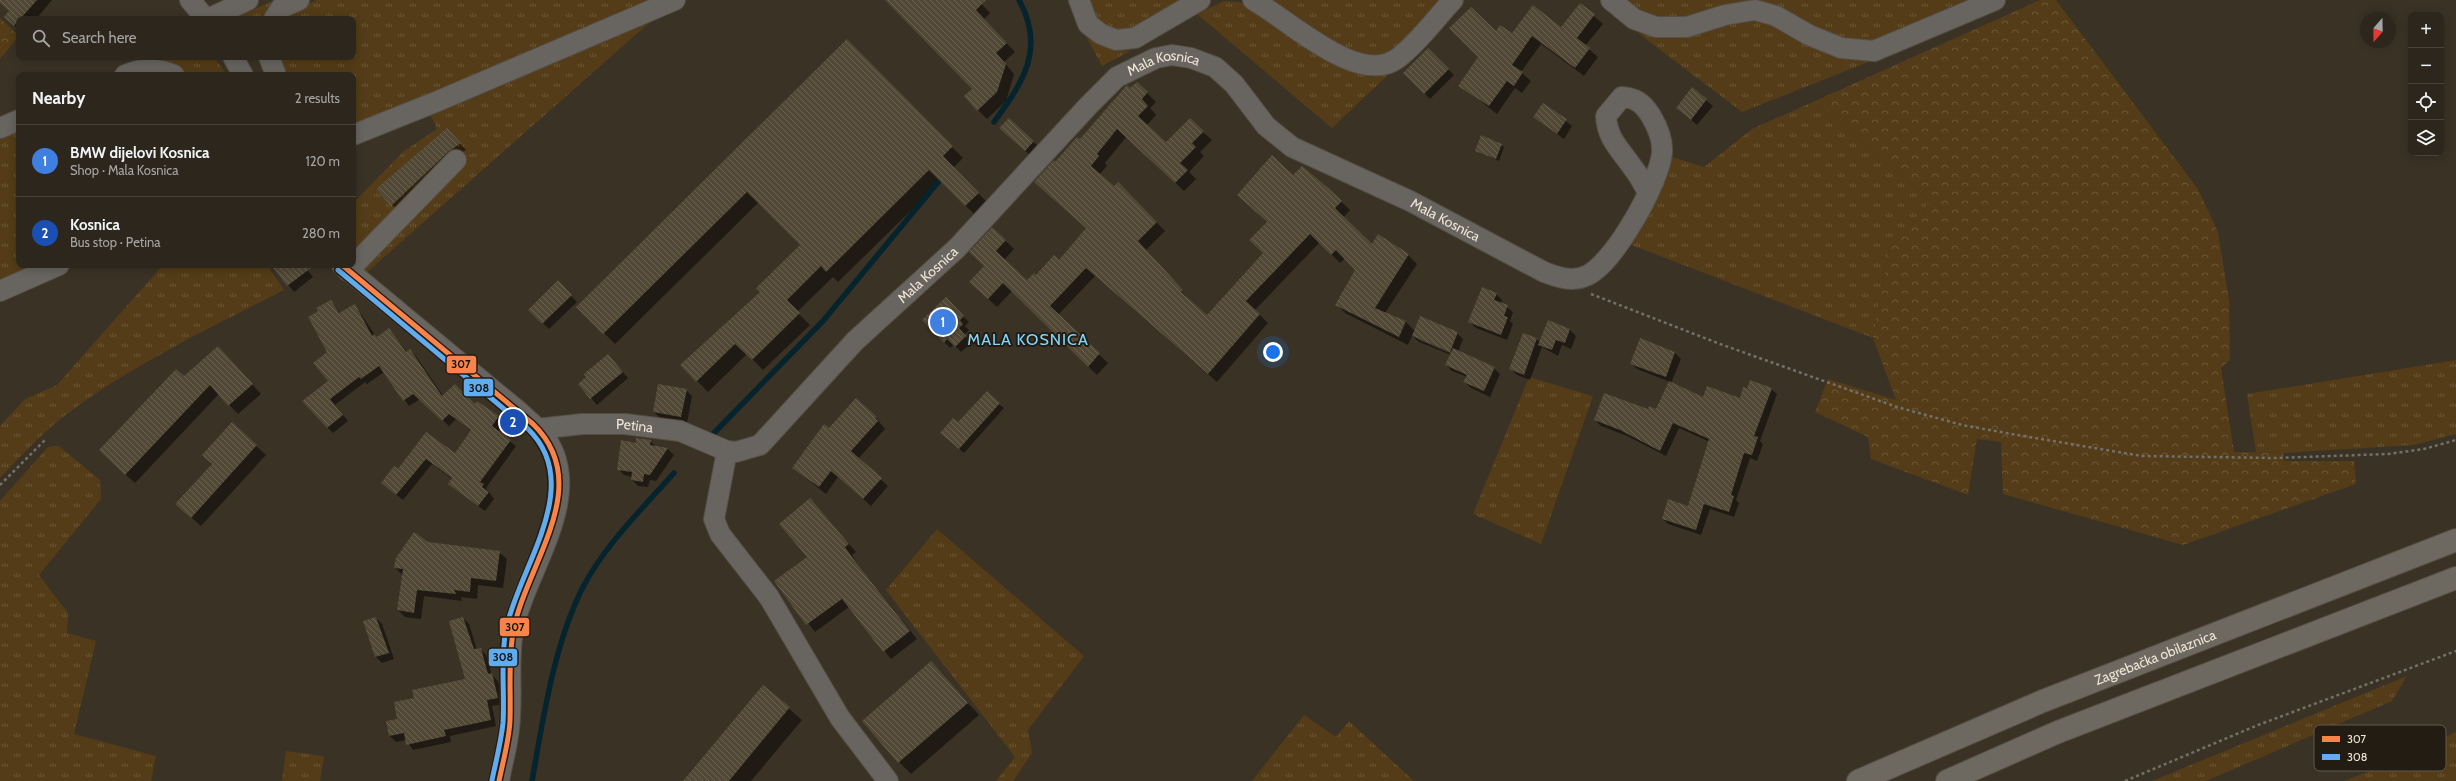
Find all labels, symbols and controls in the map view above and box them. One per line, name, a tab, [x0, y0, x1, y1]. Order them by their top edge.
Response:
north arrow	[2360, 12, 2396, 48]
map controls	[2408, 12, 2444, 156]
button: +	[2408, 12, 2444, 48]
search box	[16, 16, 356, 60]
icon: search	[30, 27, 52, 49]
text: Search here	[62, 29, 137, 47]
street label: Mala Kosnica	[1124, 46, 1203, 80]
button: −	[2408, 48, 2444, 84]
button: locate	[2408, 84, 2444, 120]
text: Nearby	[32, 88, 85, 108]
text: 2 results	[295, 90, 340, 106]
button: layers	[2408, 120, 2444, 156]
text: BMW dijelovi Kosnica	[70, 144, 210, 162]
text: 1	[43, 153, 47, 169]
text: 120 m	[306, 153, 340, 169]
text: Shop · Mala Kosnica	[70, 162, 178, 178]
street label: Mala Kosnica	[1408, 194, 1483, 246]
text: Kosnica	[70, 216, 120, 234]
text: 2	[42, 225, 48, 241]
text: 280 m	[302, 225, 340, 241]
text: Bus stop · Petina	[70, 234, 160, 250]
street label: Mala Kosnica	[893, 242, 962, 307]
pin: 1	[930, 307, 956, 337]
district label: MALA KOSNICA	[967, 330, 1089, 349]
your location	[1263, 342, 1283, 362]
line badge: 307	[446, 355, 477, 374]
text: 307	[451, 357, 471, 371]
line badge: 308	[463, 378, 494, 397]
text: 308	[469, 381, 490, 395]
pin: 2	[500, 407, 526, 437]
street label: Petina	[616, 415, 655, 437]
line badge: 307	[499, 617, 530, 637]
text: 307	[505, 620, 525, 634]
street label: Zagrebačka obilaznica	[2092, 625, 2219, 689]
line badge: 308	[488, 648, 518, 667]
text: 308	[493, 650, 514, 664]
legend	[2314, 725, 2446, 771]
text: 307	[2347, 732, 2367, 746]
text: 308	[2347, 750, 2367, 764]

